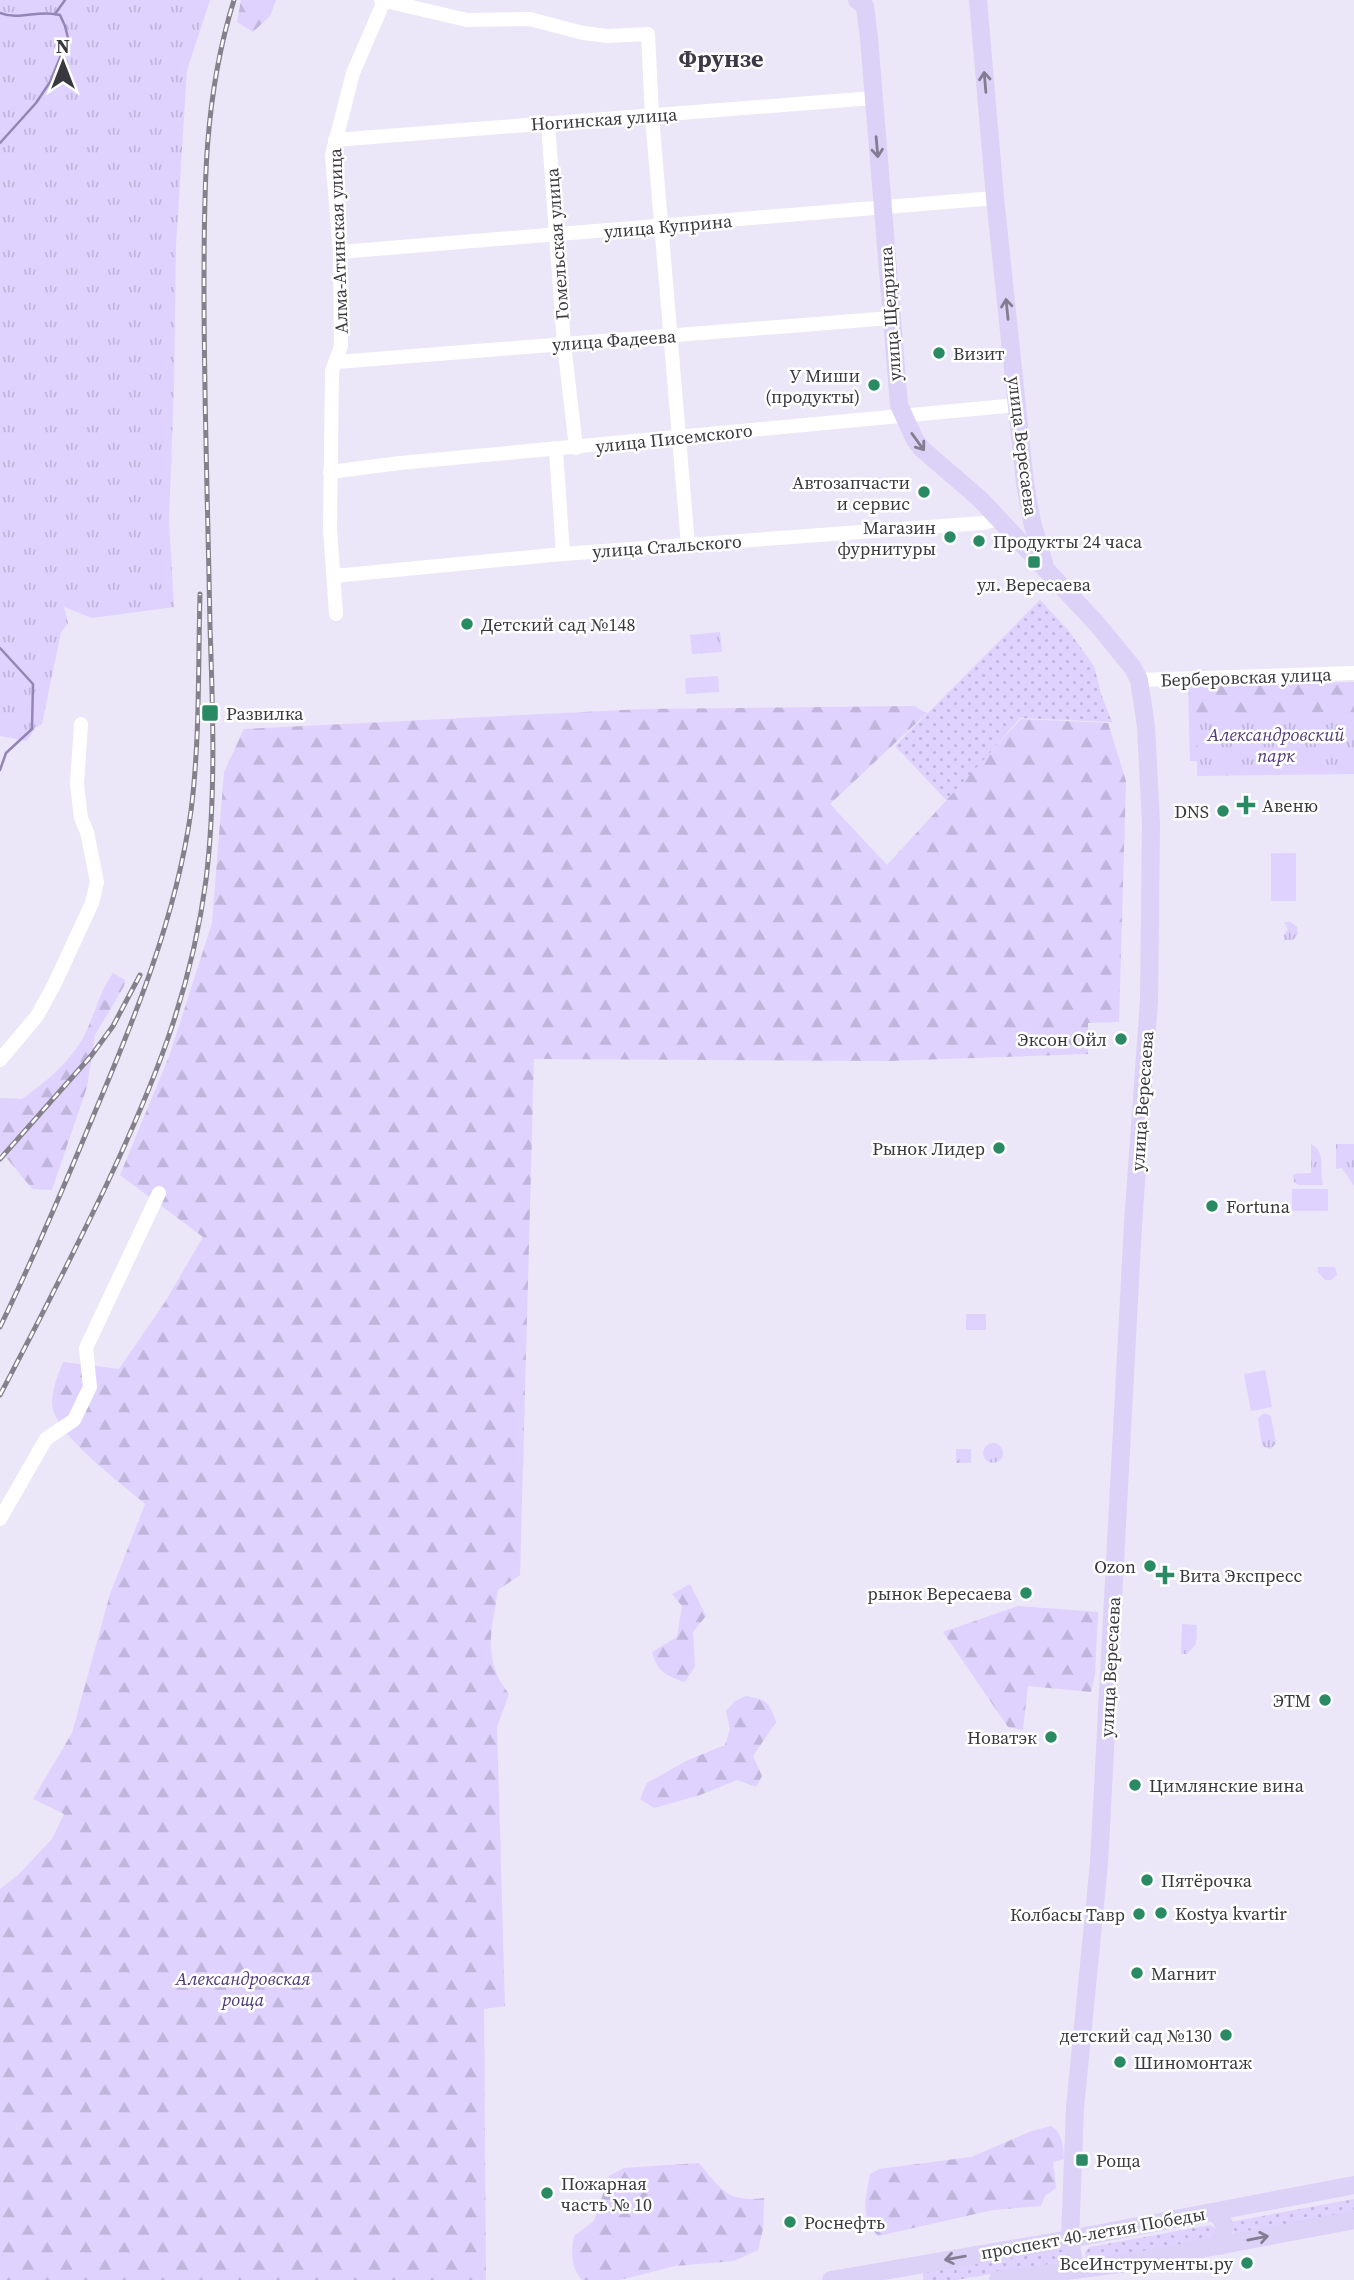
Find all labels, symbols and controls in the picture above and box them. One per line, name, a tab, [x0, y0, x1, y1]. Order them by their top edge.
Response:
north arrow	[28, 28, 98, 98]
text: N	[56, 33, 70, 59]
district label: Фрунзе	[679, 42, 763, 75]
one-way arrow	[978, 72, 991, 94]
street label: Ногинская улица	[530, 101, 679, 137]
one-way arrow	[871, 135, 884, 158]
street label: Алма-Атинская улица	[322, 147, 354, 334]
street label: Гомельская улица	[539, 166, 575, 321]
street label: улица Куприна	[603, 208, 734, 244]
street label: улица Щедрина	[873, 245, 907, 382]
one-way arrow	[1000, 298, 1013, 321]
street label: улица Фадеева	[551, 323, 678, 357]
place label: Визит	[953, 341, 1005, 366]
marker: Визит	[931, 345, 947, 361]
place label: У Миши (продукты)	[765, 363, 860, 409]
street label: улица Вересаева	[1002, 375, 1044, 518]
marker: У Миши (продукты)	[866, 377, 882, 393]
street label: улица Писемского	[594, 417, 754, 459]
one-way arrow	[911, 432, 925, 451]
place label: Автозапчасти и сервис	[792, 470, 910, 516]
marker: Автозапчасти и сервис	[916, 484, 932, 500]
place label: Магазин фурнитуры	[838, 515, 936, 561]
street label: улица Стальского	[591, 528, 743, 564]
marker: Магазин фурнитуры	[942, 529, 958, 545]
place label: Продукты 24 часа	[993, 529, 1143, 554]
marker: Продукты 24 часа	[971, 533, 987, 549]
marker: ул. Вересаева	[1026, 554, 1042, 570]
place label: ул. Вересаева	[977, 572, 1092, 597]
place label: Детский сад №148	[481, 612, 636, 637]
marker: Детский сад №148	[459, 616, 475, 632]
street label: Берберовская улица	[1160, 661, 1333, 692]
place label: Развилка	[226, 701, 304, 726]
marker: Развилка	[200, 703, 220, 723]
park label: Александровский парк	[1206, 722, 1345, 768]
place label: Авеню	[1262, 793, 1318, 818]
marker: Авеню	[1236, 795, 1256, 815]
place label: DNS	[1174, 799, 1209, 824]
marker: DNS	[1215, 803, 1231, 819]
place label: Эксон Ойл	[1018, 1027, 1107, 1052]
street label: улица Вересаева	[1125, 1029, 1159, 1172]
marker: Эксон Ойл	[1113, 1031, 1129, 1047]
place label: Рынок Лидер	[872, 1136, 985, 1161]
marker: Рынок Лидер	[991, 1140, 1007, 1156]
place label: Fortuna	[1226, 1194, 1291, 1219]
marker: Fortuna	[1204, 1198, 1220, 1214]
place label: Ozon	[1094, 1554, 1136, 1579]
marker: Ozon	[1142, 1558, 1158, 1574]
place label: Вита Экспресс	[1179, 1563, 1303, 1588]
marker: Вита Экспресс	[1157, 1567, 1173, 1583]
place label: рынок Вересаева	[867, 1581, 1013, 1606]
marker: рынок Вересаева	[1018, 1585, 1034, 1601]
street label: улица Вересаева	[1094, 1595, 1126, 1738]
place label: ЭТМ	[1273, 1688, 1311, 1713]
marker: ЭТМ	[1317, 1692, 1333, 1708]
place label: Новатэк	[967, 1725, 1037, 1750]
marker: Новатэк	[1043, 1729, 1059, 1745]
place label: Цимлянские вина	[1149, 1773, 1305, 1798]
marker: Цимлянские вина	[1127, 1777, 1143, 1793]
place label: Пятёрочка	[1161, 1868, 1253, 1893]
marker: Пятёрочка	[1139, 1872, 1155, 1888]
place label: Kostya kvartir	[1175, 1901, 1287, 1926]
place label: Колбасы Тавр	[1010, 1902, 1125, 1927]
marker: Kostya kvartir	[1153, 1905, 1169, 1921]
marker: Колбасы Тавр	[1131, 1906, 1147, 1922]
place label: Магнит	[1151, 1961, 1217, 1986]
marker: Магнит	[1129, 1965, 1145, 1981]
park label: Александровская роща	[175, 1966, 310, 2012]
place label: детский сад №130	[1059, 2023, 1212, 2048]
marker: детский сад №130	[1218, 2027, 1234, 2043]
place label: Шиномонтаж	[1134, 2050, 1252, 2075]
marker: Шиномонтаж	[1112, 2054, 1128, 2070]
place label: Роща	[1096, 2148, 1142, 2173]
marker: Роща	[1074, 2152, 1090, 2168]
place label: Пожарная часть № 10	[561, 2171, 652, 2217]
marker: Пожарная часть № 10	[539, 2185, 555, 2201]
street label: проспект 40-летия Победы	[979, 2201, 1207, 2265]
place label: Роснефть	[804, 2210, 885, 2235]
marker: Роснефть	[782, 2214, 798, 2230]
one-way arrow	[1246, 2231, 1269, 2245]
place label: ВсеИнструменты.ру	[1060, 2251, 1234, 2276]
one-way arrow	[944, 2252, 967, 2265]
marker: ВсеИнструменты.ру	[1239, 2255, 1255, 2271]

